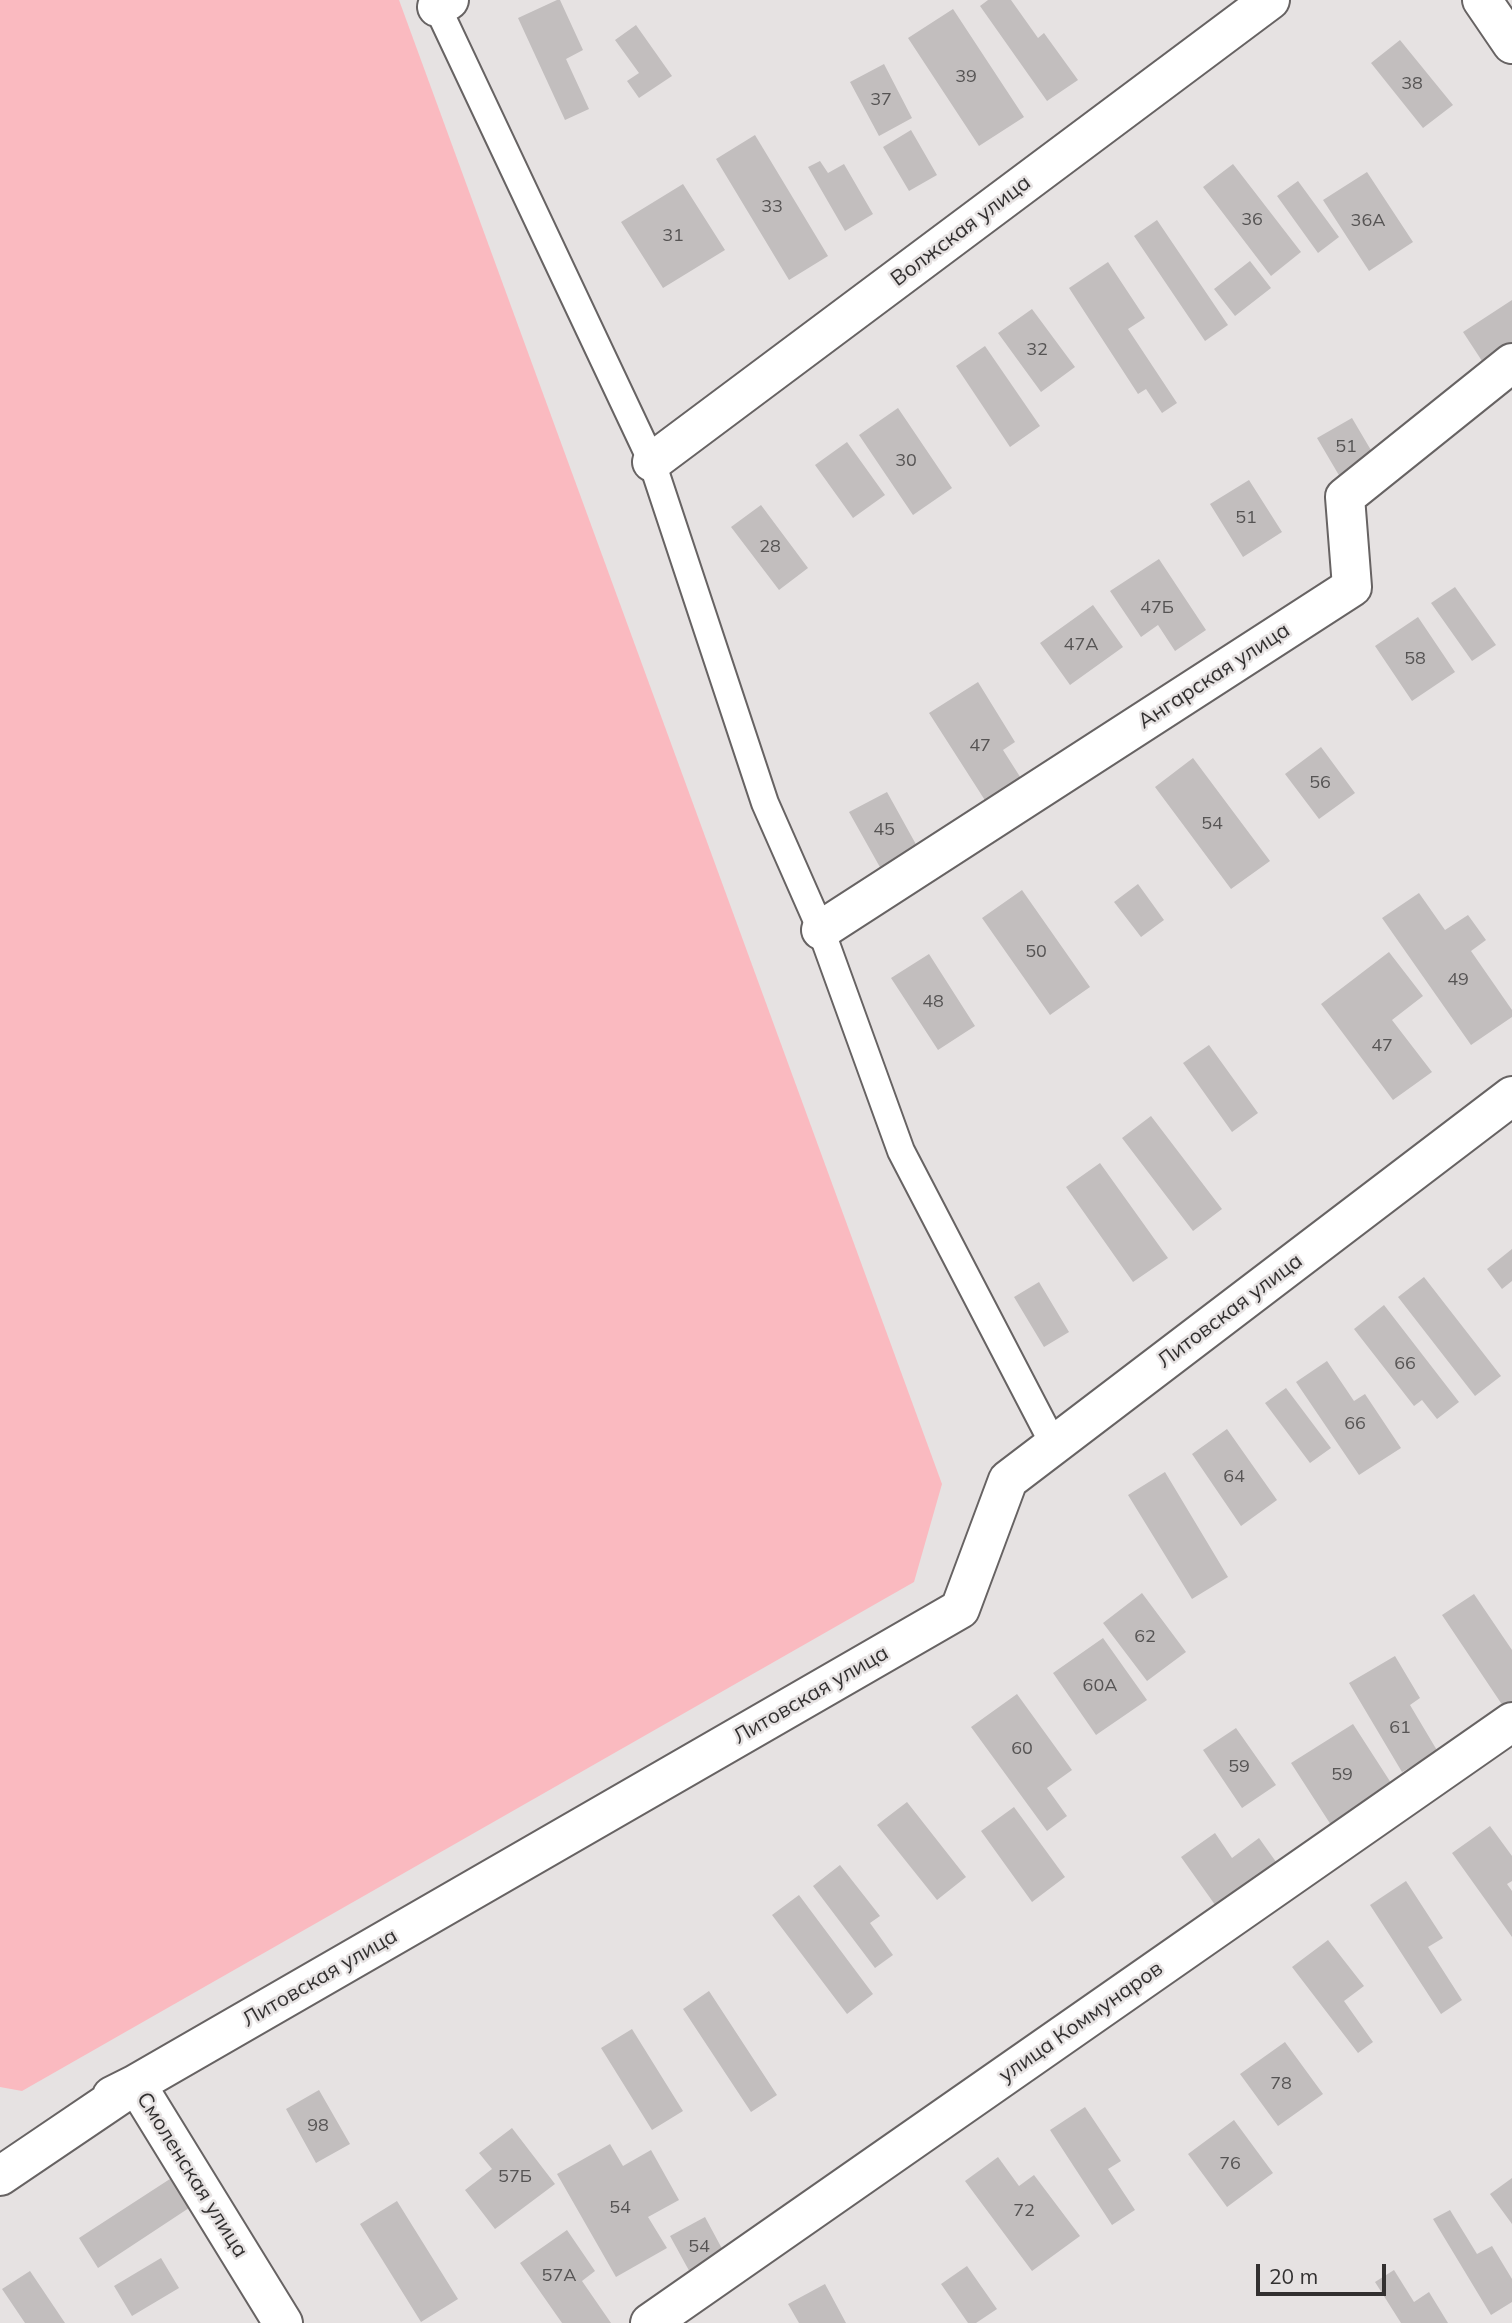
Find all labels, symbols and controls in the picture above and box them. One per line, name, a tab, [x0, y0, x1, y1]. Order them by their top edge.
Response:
house number: 39	[955, 66, 977, 88]
house number: 38	[1401, 73, 1423, 95]
house number: 37	[870, 89, 892, 111]
street label: Волжская улица	[886, 170, 1036, 292]
house number: 33	[761, 196, 783, 218]
house number: 36	[1241, 209, 1263, 231]
house number: 36А	[1351, 210, 1385, 232]
house number: 31	[662, 225, 684, 247]
house number: 32	[1026, 339, 1048, 361]
house number: 51	[1335, 436, 1357, 458]
house number: 30	[895, 450, 917, 472]
house number: 51	[1235, 507, 1257, 529]
house number: 28	[759, 536, 781, 558]
house number: 47Б	[1140, 597, 1174, 619]
street label: Ангарская улица	[1133, 618, 1295, 734]
house number: 47А	[1064, 634, 1098, 656]
house number: 58	[1404, 648, 1426, 670]
house number: 47	[969, 735, 991, 757]
house number: 56	[1309, 772, 1331, 794]
house number: 54	[1201, 813, 1223, 835]
house number: 45	[873, 819, 895, 841]
house number: 50	[1025, 941, 1047, 963]
house number: 49	[1447, 969, 1469, 991]
house number: 48	[922, 991, 944, 1013]
house number: 47	[1371, 1035, 1393, 1057]
street label: Литовская улица	[1153, 1248, 1307, 1374]
house number: 66	[1394, 1353, 1416, 1375]
house number: 66	[1344, 1413, 1366, 1435]
house number: 64	[1223, 1466, 1245, 1488]
house number: 62	[1134, 1626, 1156, 1648]
street label: Литовская улица	[729, 1640, 893, 1750]
house number: 60А	[1083, 1675, 1117, 1697]
house number: 61	[1389, 1717, 1411, 1739]
house number: 60	[1011, 1738, 1033, 1760]
house number: 59	[1228, 1756, 1250, 1778]
house number: 59	[1331, 1764, 1353, 1786]
street label: Литовская улица	[238, 1923, 402, 2033]
street label: улица Коммунаров	[994, 1956, 1168, 2088]
house number: 78	[1270, 2073, 1292, 2095]
street label: Смоленская улица	[131, 2088, 253, 2262]
house number: 98	[307, 2115, 329, 2137]
house number: 76	[1219, 2153, 1241, 2175]
house number: 57Б	[498, 2166, 532, 2188]
house number: 54	[609, 2197, 631, 2219]
house number: 72	[1013, 2200, 1035, 2222]
house number: 54	[688, 2236, 710, 2258]
scale bar	[1260, 2250, 1390, 2294]
text: 20 m	[1269, 2263, 1318, 2289]
house number: 57А	[542, 2265, 576, 2287]

